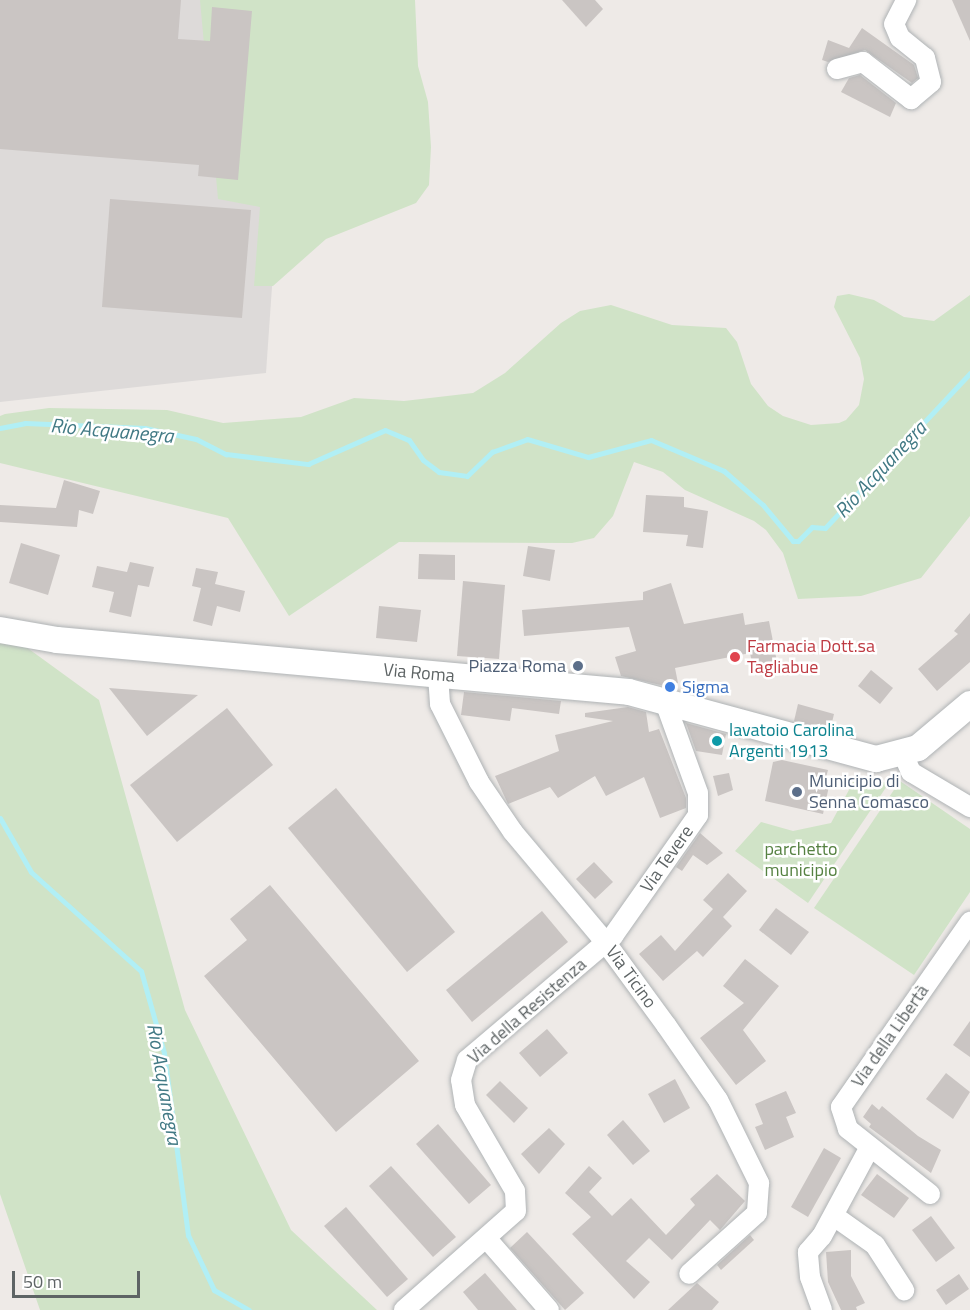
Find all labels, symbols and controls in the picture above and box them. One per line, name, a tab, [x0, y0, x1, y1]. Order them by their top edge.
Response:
water label: Rio Acquanegra	[50, 413, 174, 447]
water label: Rio Acquanegra	[829, 416, 931, 522]
place label: Farmacia Dott.sa Tagliabue	[747, 636, 875, 678]
marker: Farmacia Dott.sa Tagliabue	[728, 650, 742, 664]
place label: Piazza Roma	[469, 655, 566, 677]
street label: Via Roma	[382, 659, 456, 687]
marker: Piazza Roma	[571, 659, 585, 673]
place label: Sigma	[682, 676, 729, 698]
marker: Sigma	[663, 680, 677, 694]
place label: lavatoio Carolina Argenti 1913	[729, 720, 854, 762]
marker: lavatoio Carolina Argenti 1913	[710, 734, 724, 748]
place label: Municipio di Senna Comasco	[809, 771, 929, 814]
marker: Municipio di Senna Comasco	[790, 785, 804, 799]
street label: Via Tevere	[636, 821, 698, 897]
park label: parchetto municipio	[764, 839, 838, 882]
street label: Via Ticino	[601, 942, 661, 1012]
street label: Via della Resistenza	[463, 954, 591, 1068]
street label: Via della Libertà	[847, 981, 933, 1091]
water label: Rio Acquanegra	[142, 1021, 188, 1147]
scale bar	[15, 1259, 142, 1297]
text: 50 m	[23, 1268, 62, 1295]

